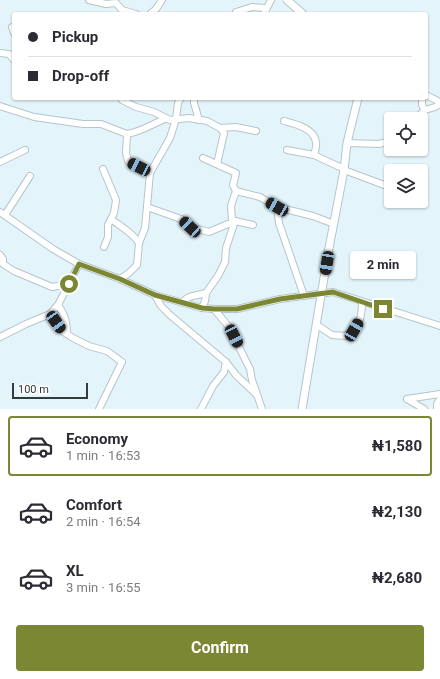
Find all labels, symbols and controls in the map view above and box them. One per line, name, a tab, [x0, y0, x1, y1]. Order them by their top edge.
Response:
text: Pickup	[52, 28, 98, 46]
text: Drop-off	[52, 67, 109, 85]
map controls	[384, 112, 428, 208]
button: locate	[384, 112, 428, 156]
car	[126, 156, 152, 178]
button: layers	[384, 164, 428, 208]
car	[264, 196, 290, 218]
car	[177, 214, 203, 240]
car	[319, 250, 335, 276]
callout: 2 min	[350, 251, 416, 279]
text: 2 min	[367, 257, 399, 272]
route start	[60, 275, 78, 293]
route end	[374, 300, 392, 318]
car	[44, 309, 68, 335]
car	[343, 317, 365, 343]
car	[223, 323, 245, 349]
scale bar	[12, 381, 88, 400]
text: 100 m	[18, 383, 49, 396]
icon: car	[18, 428, 54, 464]
text: Economy	[66, 430, 128, 448]
text: ₦1,580	[372, 437, 422, 455]
text: 1 min · 16:53	[66, 448, 141, 463]
icon: car	[18, 494, 54, 530]
text: Comfort	[66, 496, 122, 514]
text: ₦2,130	[372, 503, 422, 521]
text: 2 min · 16:54	[66, 514, 141, 529]
icon: car	[18, 560, 54, 596]
text: XL	[66, 562, 84, 580]
text: ₦2,680	[372, 569, 422, 587]
text: 3 min · 16:55	[66, 580, 141, 595]
button: Confirm	[16, 625, 424, 671]

